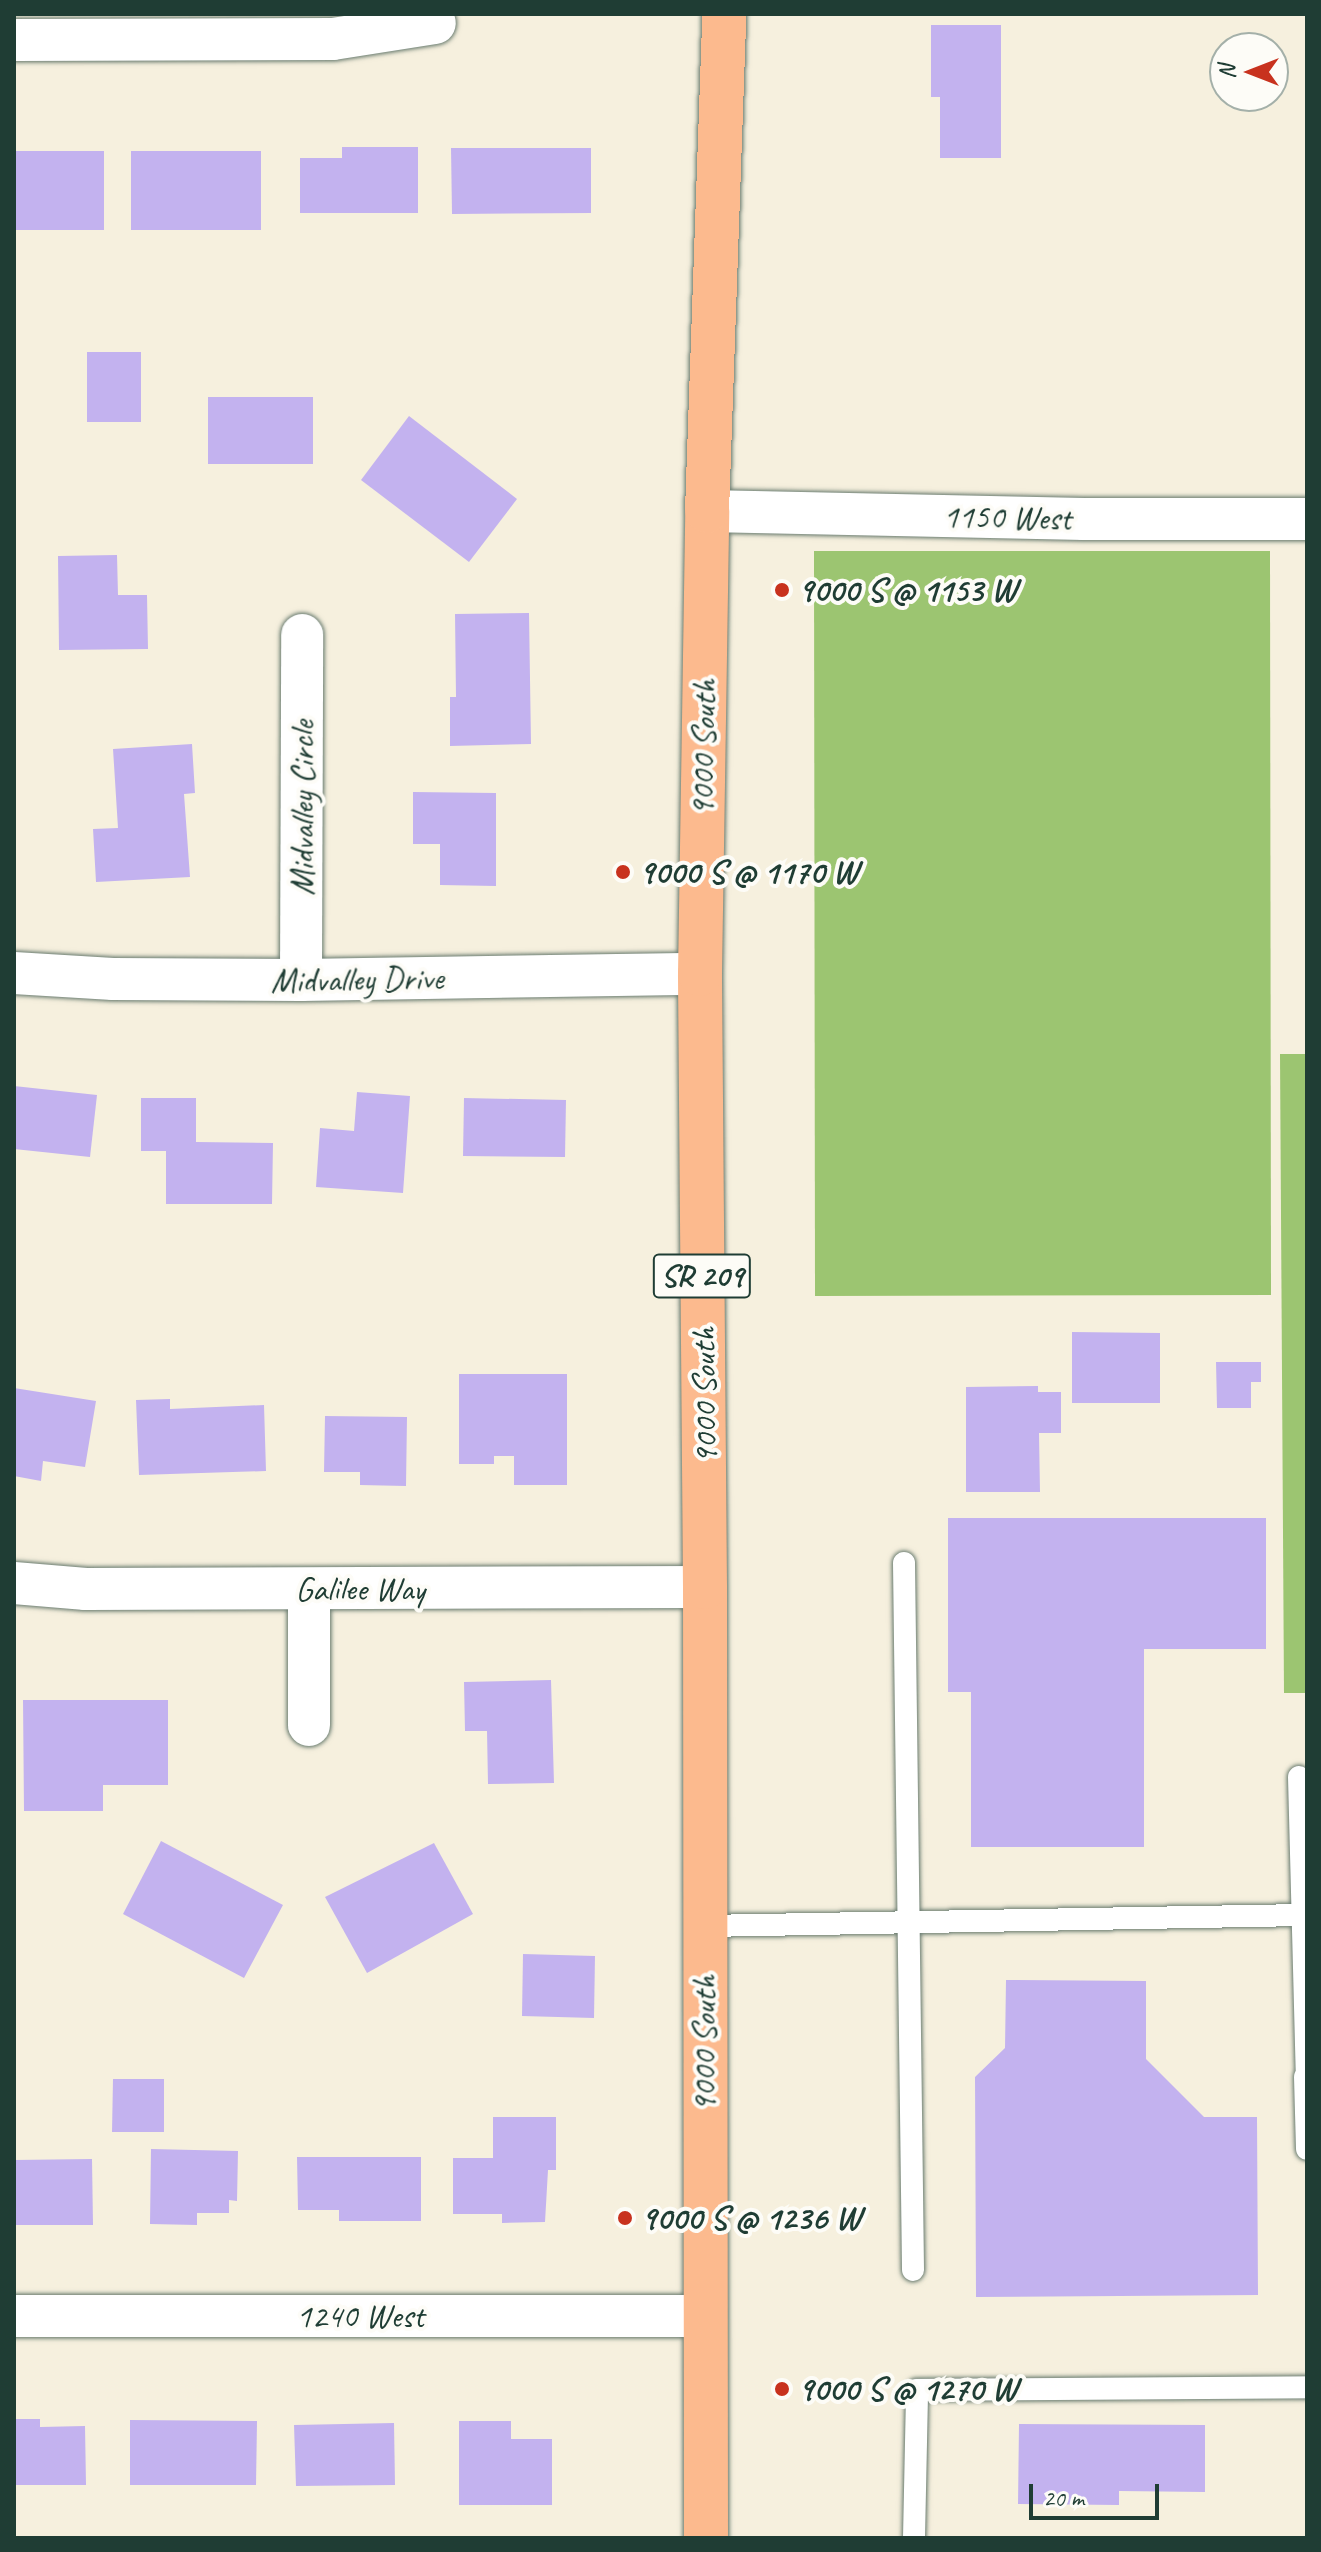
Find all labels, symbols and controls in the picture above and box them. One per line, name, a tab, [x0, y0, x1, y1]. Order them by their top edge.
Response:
north arrow	[1209, 32, 1289, 112]
text: N	[1213, 65, 1241, 79]
street label: 1150 West	[943, 495, 1071, 539]
place label: 9000 S @ 1153 W	[798, 570, 1016, 610]
marker: 9000 S @ 1153 W	[773, 581, 791, 599]
street label: 9000 South	[681, 679, 725, 817]
street label: Midvalley Circle	[282, 720, 322, 896]
place label: 9000 S @ 1170 W	[639, 852, 857, 892]
marker: 9000 S @ 1170 W	[614, 863, 632, 881]
street label: Midvalley Drive	[270, 957, 444, 1001]
road number: SR 209	[652, 1248, 752, 1304]
street label: 9000 South	[682, 1327, 726, 1465]
street label: Galilee Way	[295, 1569, 425, 1609]
street label: 9000 South	[684, 1976, 724, 2112]
place label: 9000 S @ 1236 W	[641, 2198, 860, 2238]
marker: 9000 S @ 1236 W	[616, 2209, 634, 2227]
street label: 1240 West	[296, 2296, 424, 2336]
place label: 9000 S @ 1270 W	[798, 2369, 1016, 2409]
marker: 9000 S @ 1270 W	[773, 2380, 791, 2398]
scale bar	[1033, 2468, 1163, 2518]
text: 20 m	[1043, 2483, 1084, 2513]

